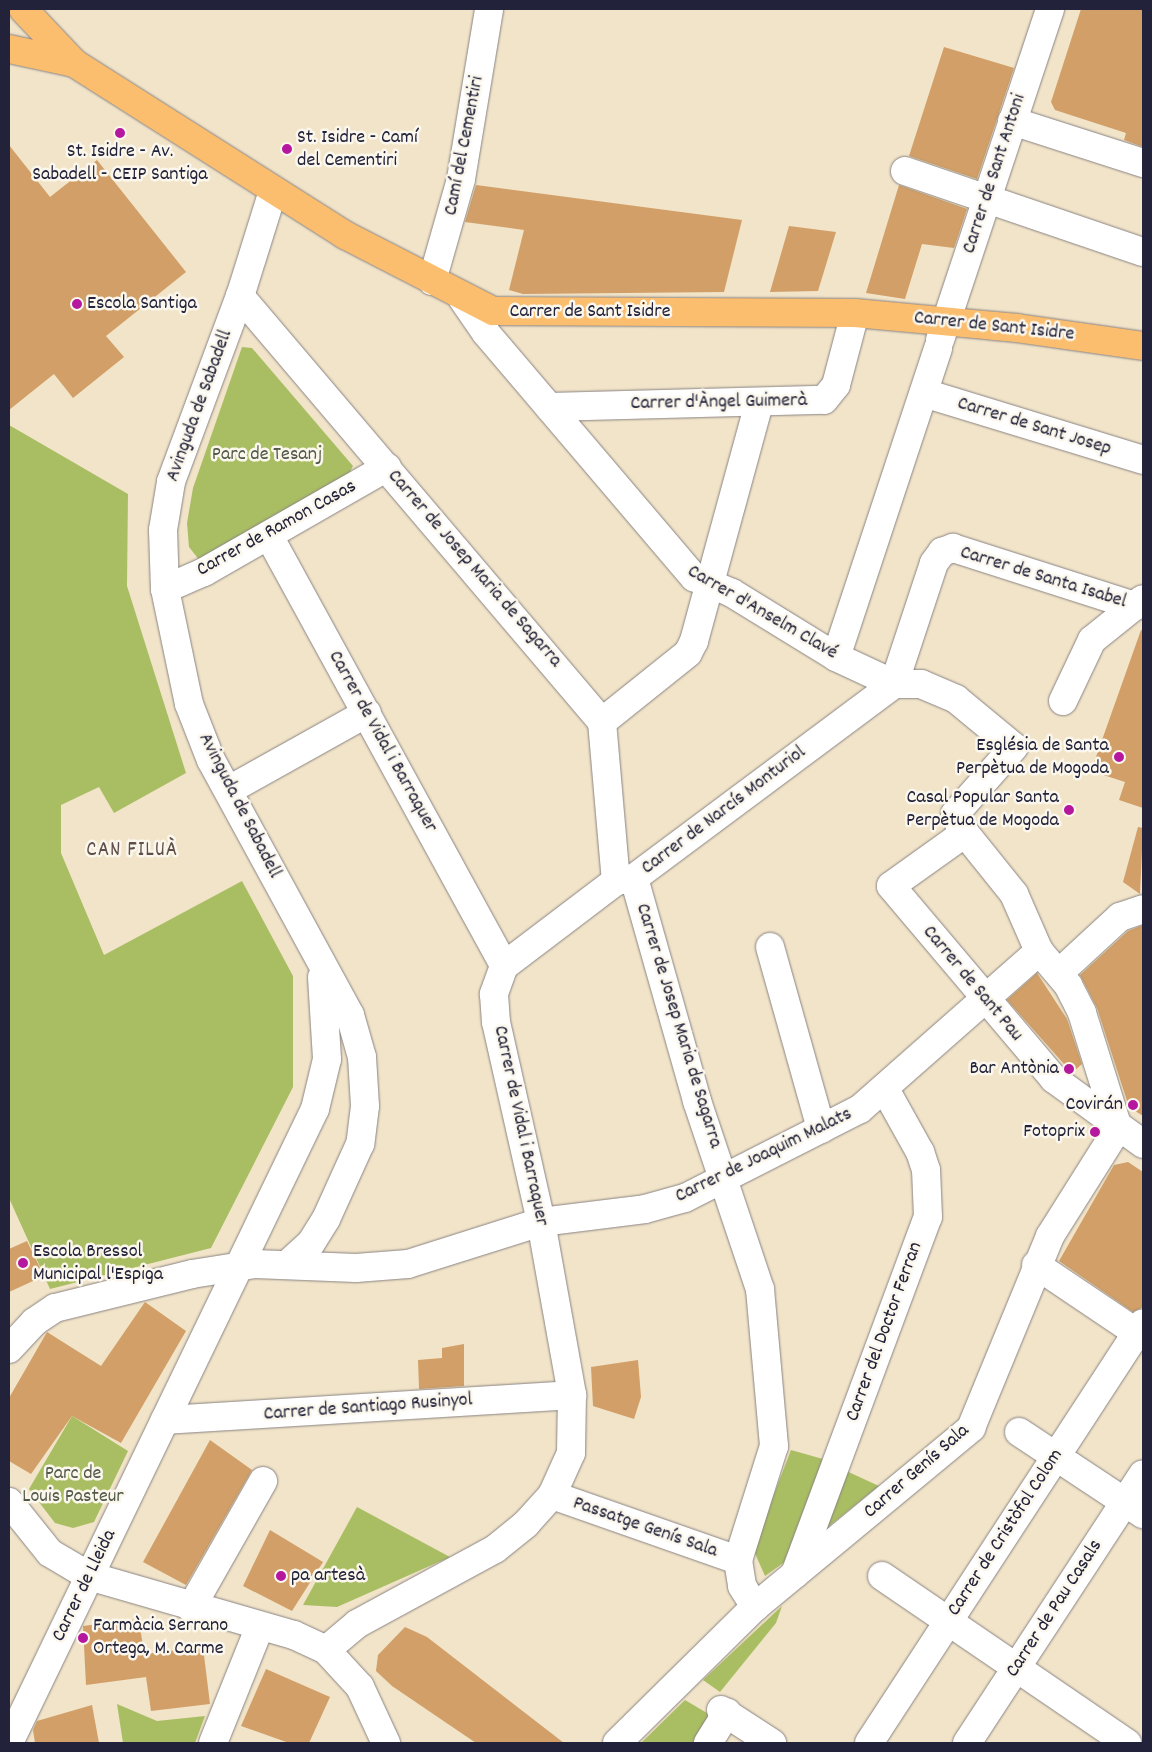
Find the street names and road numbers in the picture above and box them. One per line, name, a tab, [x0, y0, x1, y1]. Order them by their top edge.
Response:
street label: Camí del Cementiri	[440, 74, 490, 218]
street label: Carrer de Sant Antoni	[958, 91, 1032, 257]
street label: Carrer de Sant Isidre	[510, 300, 670, 324]
street label: Carrer de Sant Isidre	[913, 307, 1075, 347]
street label: Avinguda de Sabadell	[161, 327, 239, 485]
street label: Carrer d'Àngel Guimerà	[630, 389, 808, 417]
street label: Carrer de Sant Josep	[954, 392, 1114, 462]
street label: Carrer de Josep Maria de Sagarra	[382, 465, 566, 673]
street label: Carrer de Ramon Casas	[193, 475, 361, 583]
street label: Carrer de Santa Isabel	[957, 541, 1129, 615]
street label: Carrer d'Anselm Clavé	[683, 560, 841, 666]
street label: Carrer de Vidal i Barraquer	[322, 647, 442, 837]
street label: Avinguda de Sabadell	[192, 729, 286, 883]
street label: Carrer de Narcís Monturiol	[637, 741, 811, 881]
street label: Carrer de Josep Maria de Sagarra	[629, 901, 727, 1151]
street label: Carrer de Sant Pau	[916, 921, 1028, 1047]
street label: Carrer de Vidal i Barraquer	[487, 1024, 553, 1228]
street label: Carrer de Joaquim Malats	[672, 1103, 856, 1209]
street label: Carrer del Doctor Ferran	[841, 1239, 929, 1425]
street label: Carrer de Santiago Rusinyol	[263, 1389, 473, 1427]
street label: Carrer Genís Sala	[859, 1420, 975, 1524]
street label: Carrer de Cristòfol Colom	[943, 1445, 1069, 1621]
street label: Passatge Genís Sala	[570, 1492, 720, 1564]
street label: Carrer de Lleida	[48, 1526, 122, 1646]
street label: Carrer de Pau Casals	[1001, 1536, 1109, 1682]

